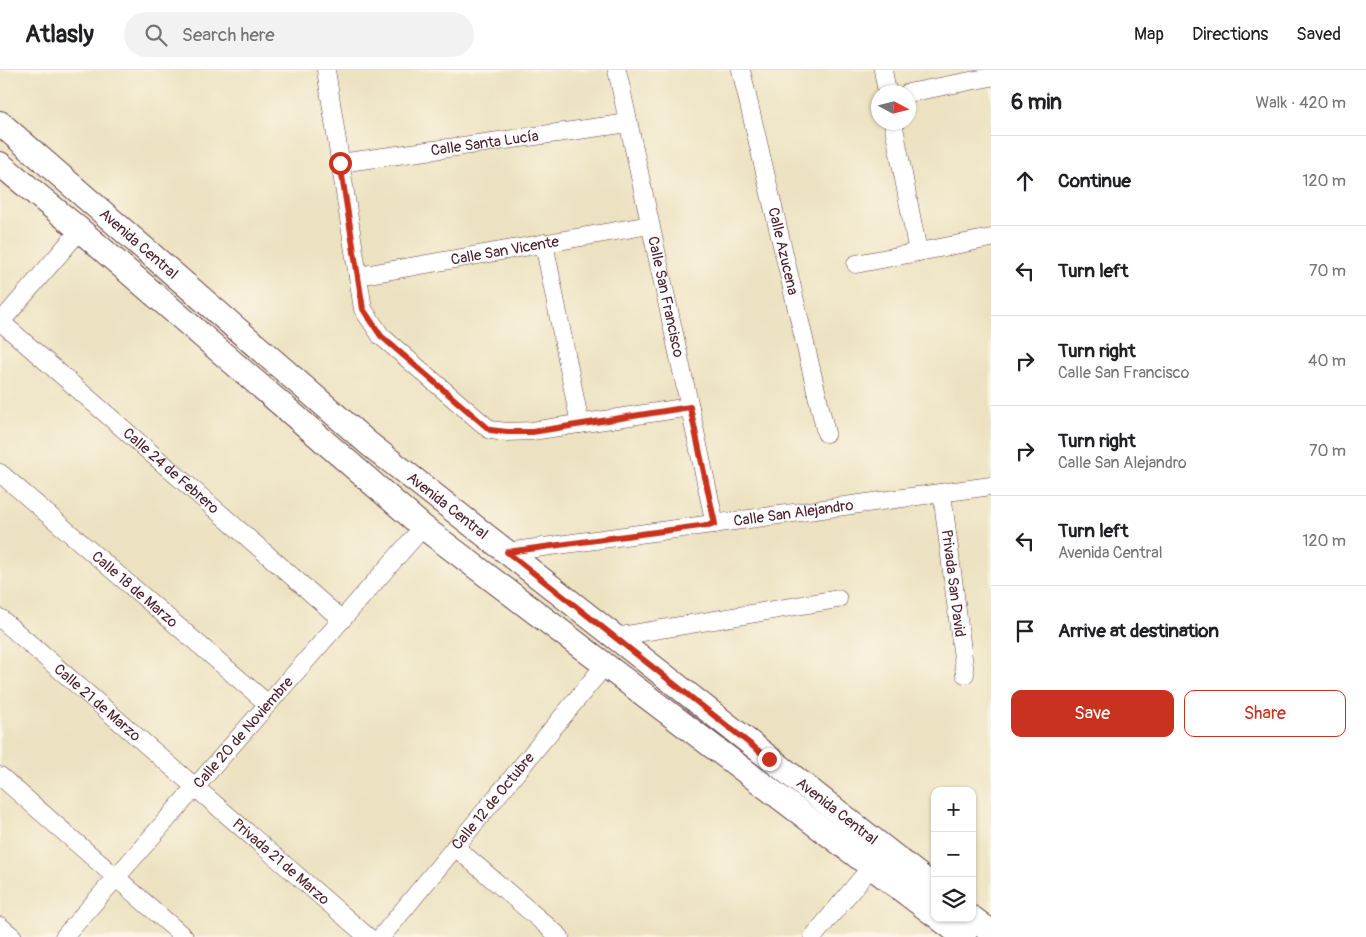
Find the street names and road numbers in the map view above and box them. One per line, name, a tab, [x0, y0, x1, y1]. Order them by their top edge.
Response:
street label: Calle Santa Lucía	[429, 127, 540, 160]
street label: Avenida Central	[95, 205, 182, 284]
street label: Calle Azucena	[763, 206, 802, 297]
street label: Calle San Vicente	[449, 232, 561, 270]
street label: Calle San Francisco	[643, 235, 688, 359]
street label: Calle 24 de Febrero	[119, 424, 223, 518]
street label: Avenida Central	[403, 468, 492, 544]
street label: Calle San Alejandro	[732, 496, 855, 531]
street label: Privada San David	[937, 529, 969, 638]
street label: Calle 18 de Marzo	[87, 547, 182, 632]
street label: Calle 21 de Marzo	[50, 660, 144, 746]
street label: Calle 20 de Noviembre	[190, 672, 298, 792]
street label: Calle 12 de Octubre	[448, 748, 539, 854]
street label: Avenida Central	[792, 774, 881, 849]
street label: Privada 21 de Marzo	[228, 815, 333, 909]

